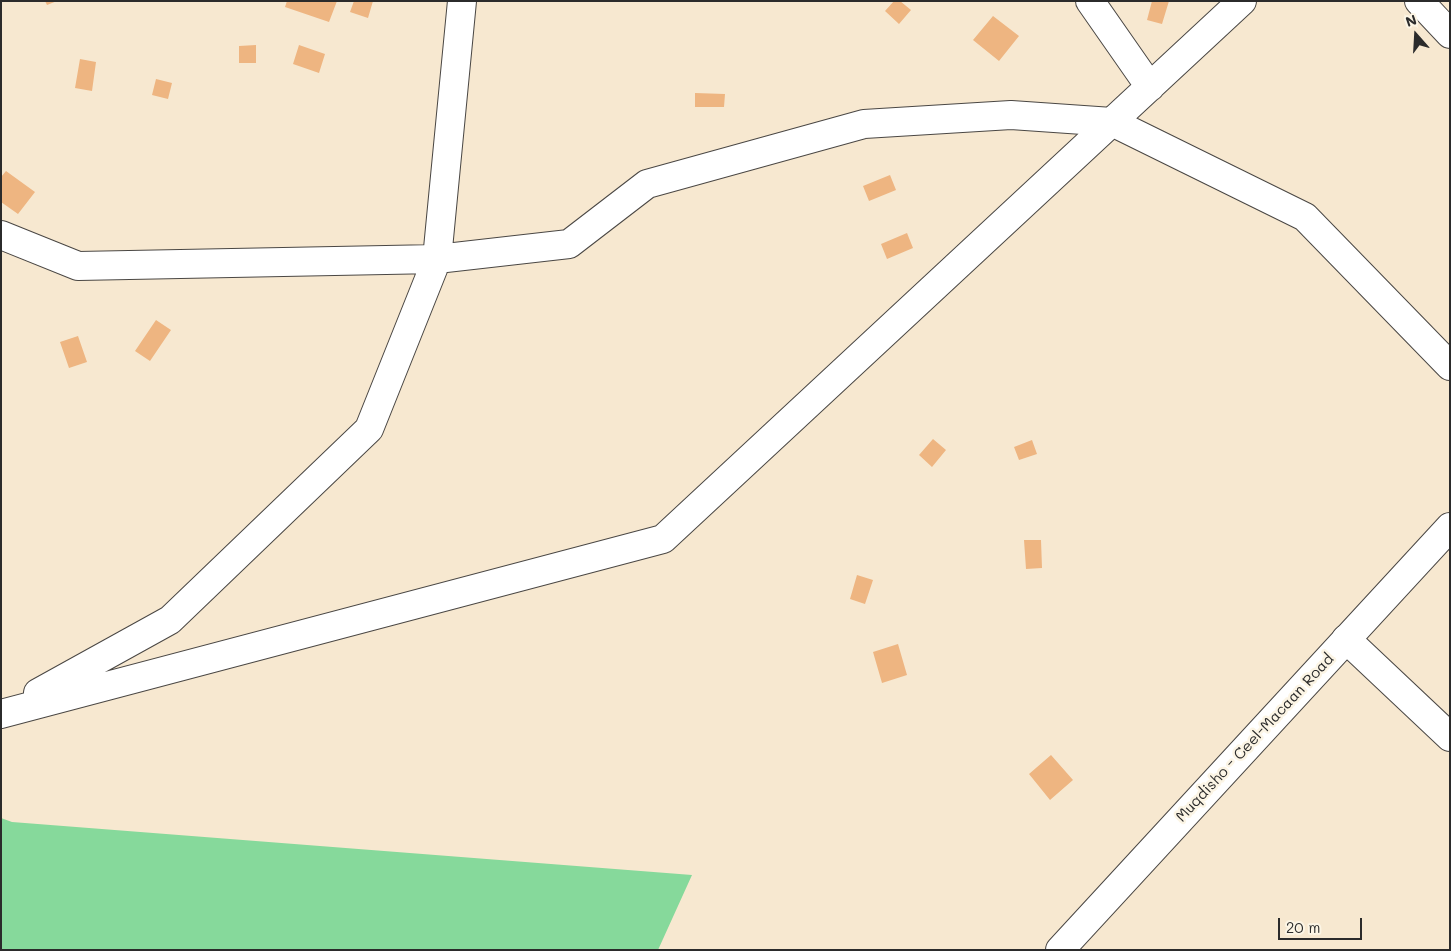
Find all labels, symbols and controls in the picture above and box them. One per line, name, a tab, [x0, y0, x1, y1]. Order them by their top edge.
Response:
north arrow	[1391, 10, 1441, 60]
text: N	[1403, 10, 1419, 31]
street label: Muqdisho - Ceel-Macaan Road	[1172, 650, 1338, 826]
scale bar	[1281, 908, 1365, 940]
text: 20 m	[1286, 917, 1320, 937]

